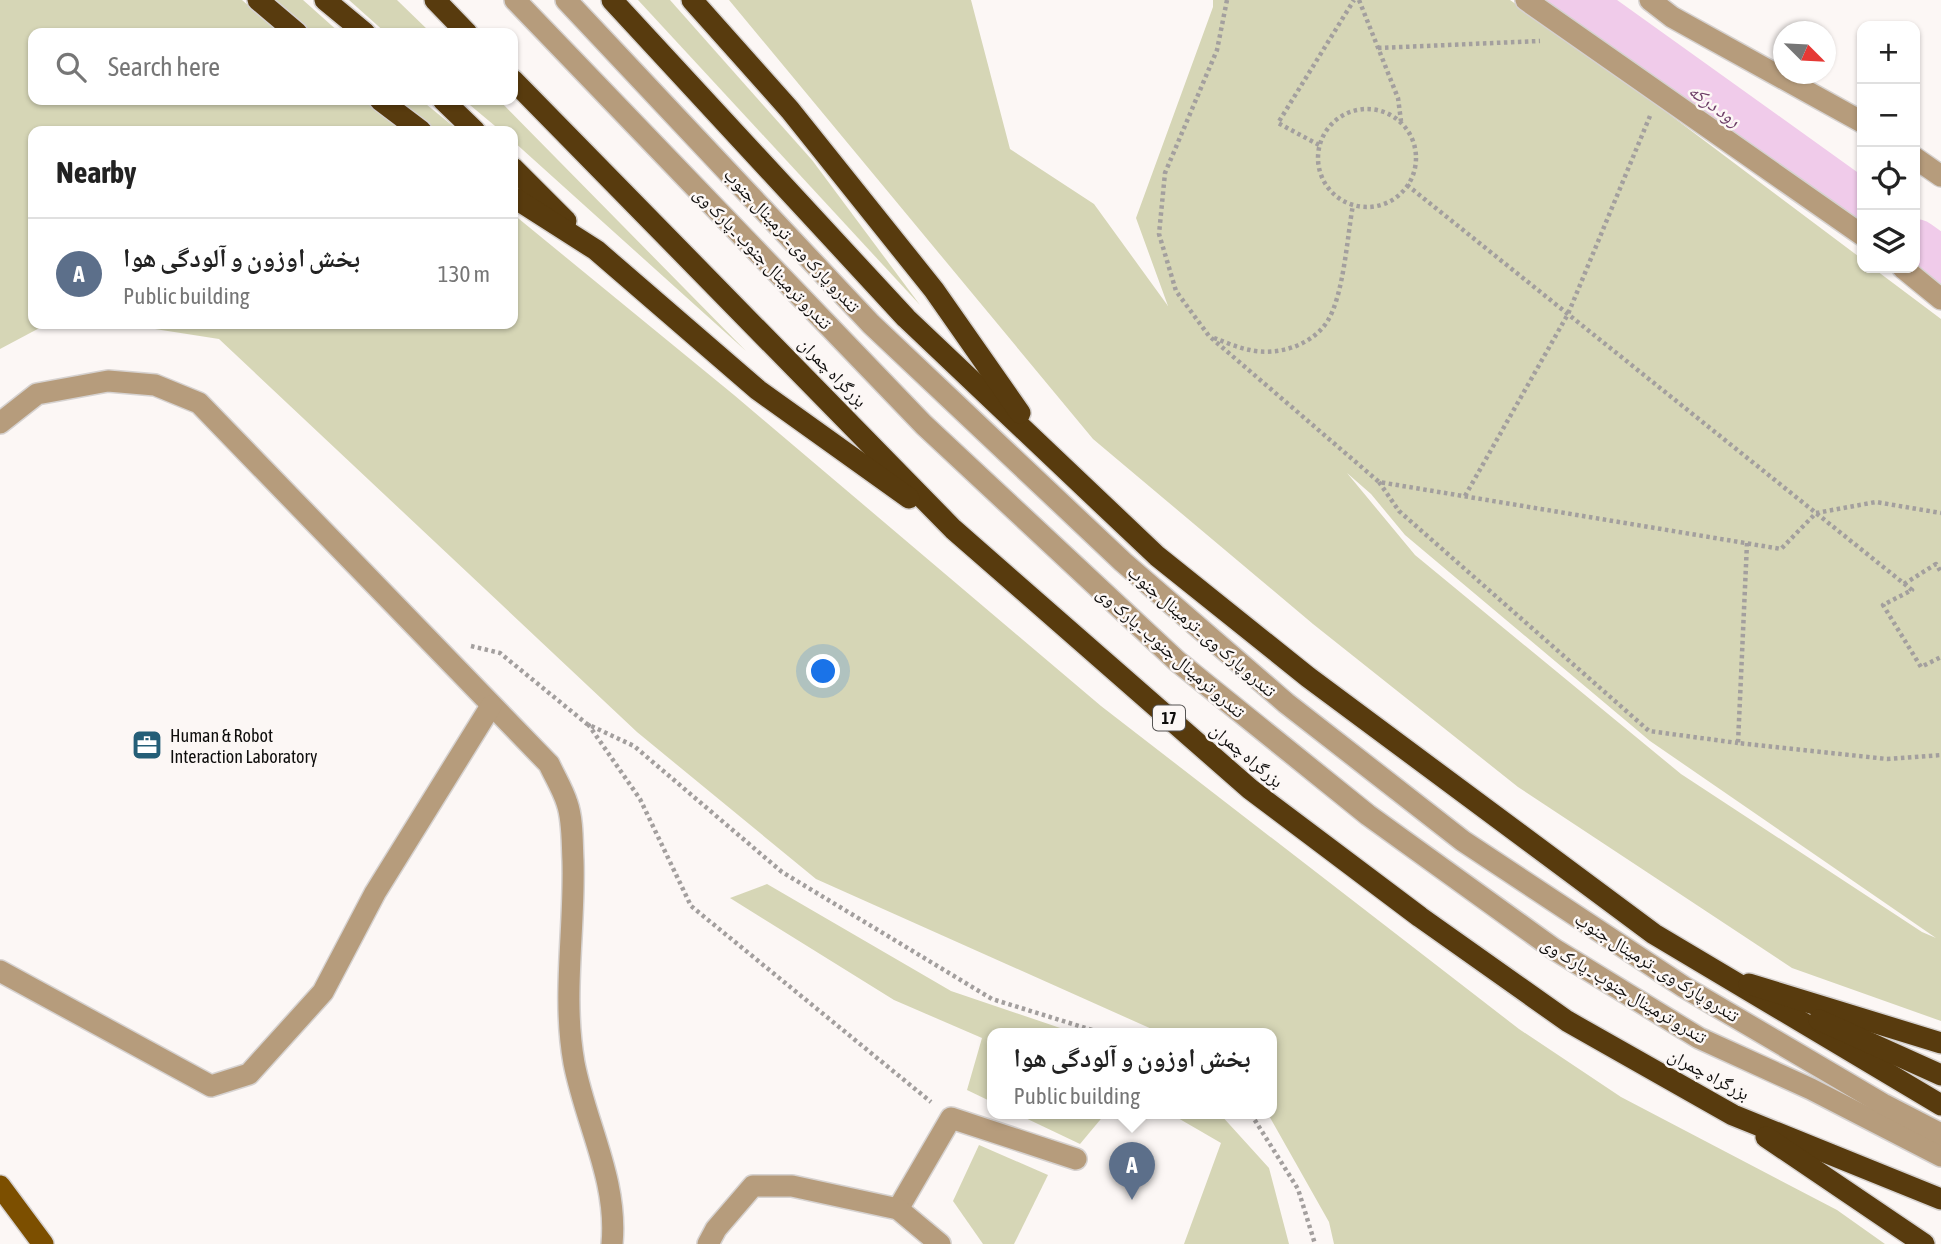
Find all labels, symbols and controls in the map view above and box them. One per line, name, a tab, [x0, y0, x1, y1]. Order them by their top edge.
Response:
north arrow	[1773, 21, 1836, 84]
map controls	[1857, 21, 1920, 273]
button: +	[1857, 21, 1920, 84]
search box	[28, 28, 518, 105]
icon: search	[52, 48, 90, 86]
text: Search here	[108, 52, 220, 82]
water label: رود درکه	[1685, 79, 1745, 131]
button: −	[1857, 84, 1920, 147]
button: locate	[1857, 147, 1920, 210]
text: Nearby	[56, 155, 136, 189]
street label: تندرو پارک وی ـ ترمینال جنوب	[719, 164, 864, 317]
street label: تندرو ترمینال جنوب ـ پارک وی	[689, 183, 836, 334]
button: layers	[1857, 210, 1920, 273]
text: بخش اوزون و آلودگی هوا	[123, 243, 360, 273]
text: A	[73, 261, 85, 287]
text: 130 m	[438, 261, 490, 287]
text: Public building	[123, 283, 250, 309]
street label: بزرگراه چمران	[794, 333, 871, 412]
street label: تندرو پارک وی ـ ترمینال جنوب	[1123, 561, 1280, 702]
street label: تندرو ترمینال جنوب ـ پارک وی	[1092, 582, 1249, 723]
your location	[806, 654, 840, 688]
road number: 17	[1153, 706, 1185, 730]
street label: بزرگراه چمران	[1206, 718, 1288, 792]
place label: Human & Robot Interaction Laboratory	[170, 725, 317, 767]
office icon: Human & Robot Interaction Laboratory	[130, 728, 164, 762]
street label: تندرو پارک وی ـ ترمینال جنوب	[1571, 908, 1743, 1027]
street label: تندرو ترمینال جنوب ـ پارک وی	[1537, 932, 1711, 1049]
popup	[987, 1028, 1277, 1119]
text: بخش اوزون و آلودگی هوا	[1013, 1043, 1251, 1073]
street label: بزرگراه چمران	[1664, 1044, 1753, 1105]
text: Public building	[1013, 1083, 1140, 1109]
pin: A	[1109, 1142, 1155, 1200]

